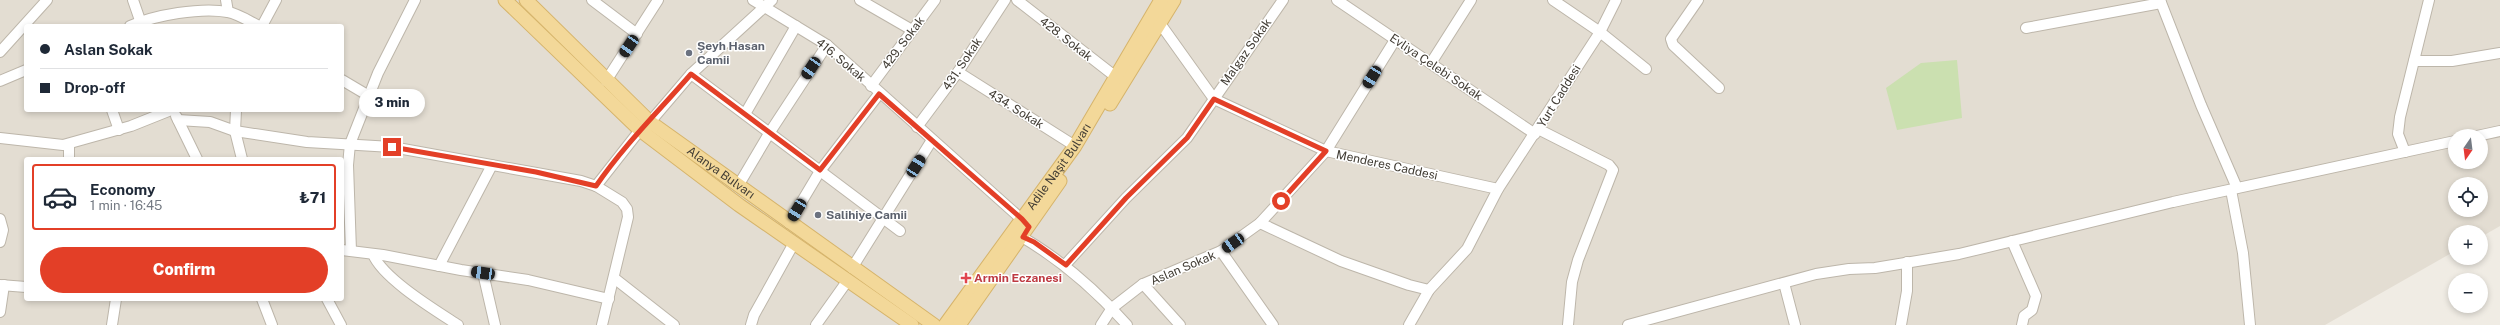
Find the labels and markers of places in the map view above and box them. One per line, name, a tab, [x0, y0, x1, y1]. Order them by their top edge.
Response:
place label: Şeyh Hasan Camii	[697, 39, 765, 67]
marker: Şeyh Hasan Camii	[684, 48, 694, 58]
place label: Salihiye Camii	[826, 208, 907, 222]
marker: Salihiye Camii	[813, 210, 823, 220]
place label: Armin Eczanesi	[974, 271, 1062, 285]
marker: Armin Eczanesi	[961, 273, 971, 283]

